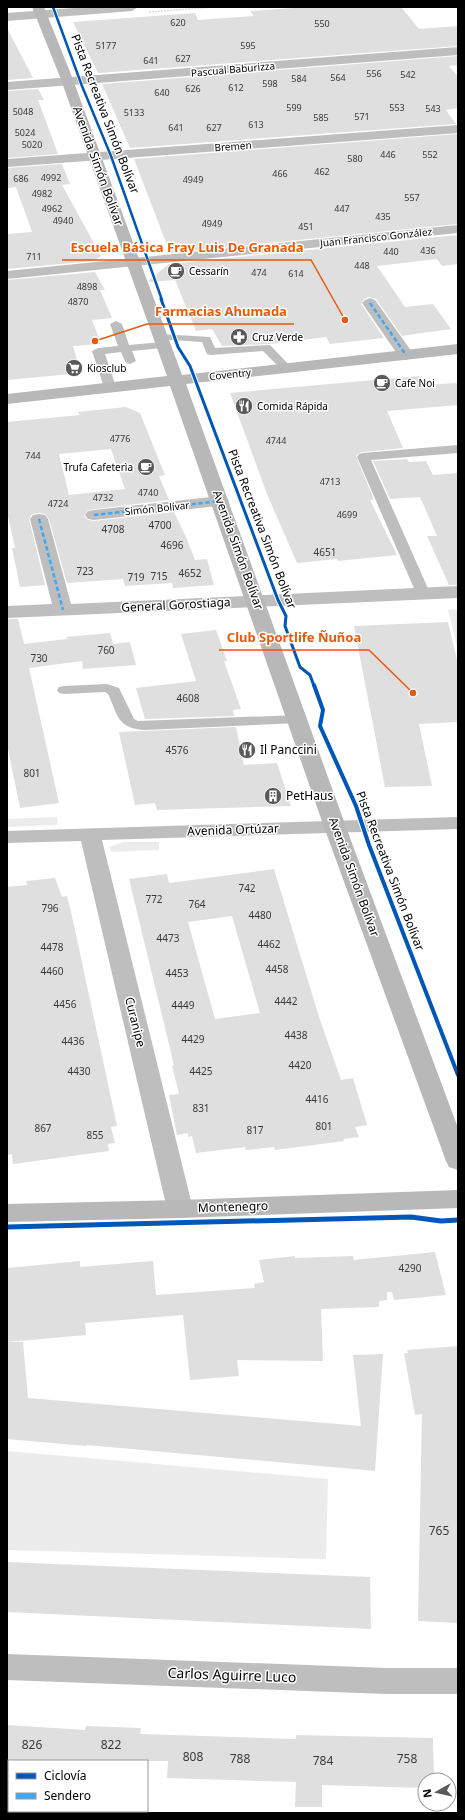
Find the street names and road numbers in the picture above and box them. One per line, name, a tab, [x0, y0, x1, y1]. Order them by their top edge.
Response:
street label: Pista Recreativa Simón Bolívar	[67, 32, 144, 196]
street label: Pascual Baburizza	[190, 58, 276, 80]
street label: Avenida Simón Bolívar	[69, 104, 128, 228]
street label: Bremen	[214, 138, 252, 154]
street label: Juan Francisco González	[318, 224, 433, 250]
street label: Coventry	[208, 365, 252, 383]
street label: Pista Recreativa Simón Bolívar	[224, 447, 301, 611]
street label: Avenida Simón Bolívar	[209, 488, 268, 612]
street label: Simón Bolívar	[124, 498, 190, 518]
street label: General Gorostiaga	[121, 593, 231, 616]
street label: Pista Recreativa Simón Bolívar	[352, 789, 429, 953]
street label: Avenida Simón Bolívar	[325, 815, 384, 939]
street label: Avenida Ortúzar	[187, 819, 279, 840]
street label: Curanipe	[121, 995, 150, 1049]
street label: Montenegro	[198, 1197, 268, 1216]
street label: Carlos Aguirre Luco	[167, 1663, 297, 1686]

